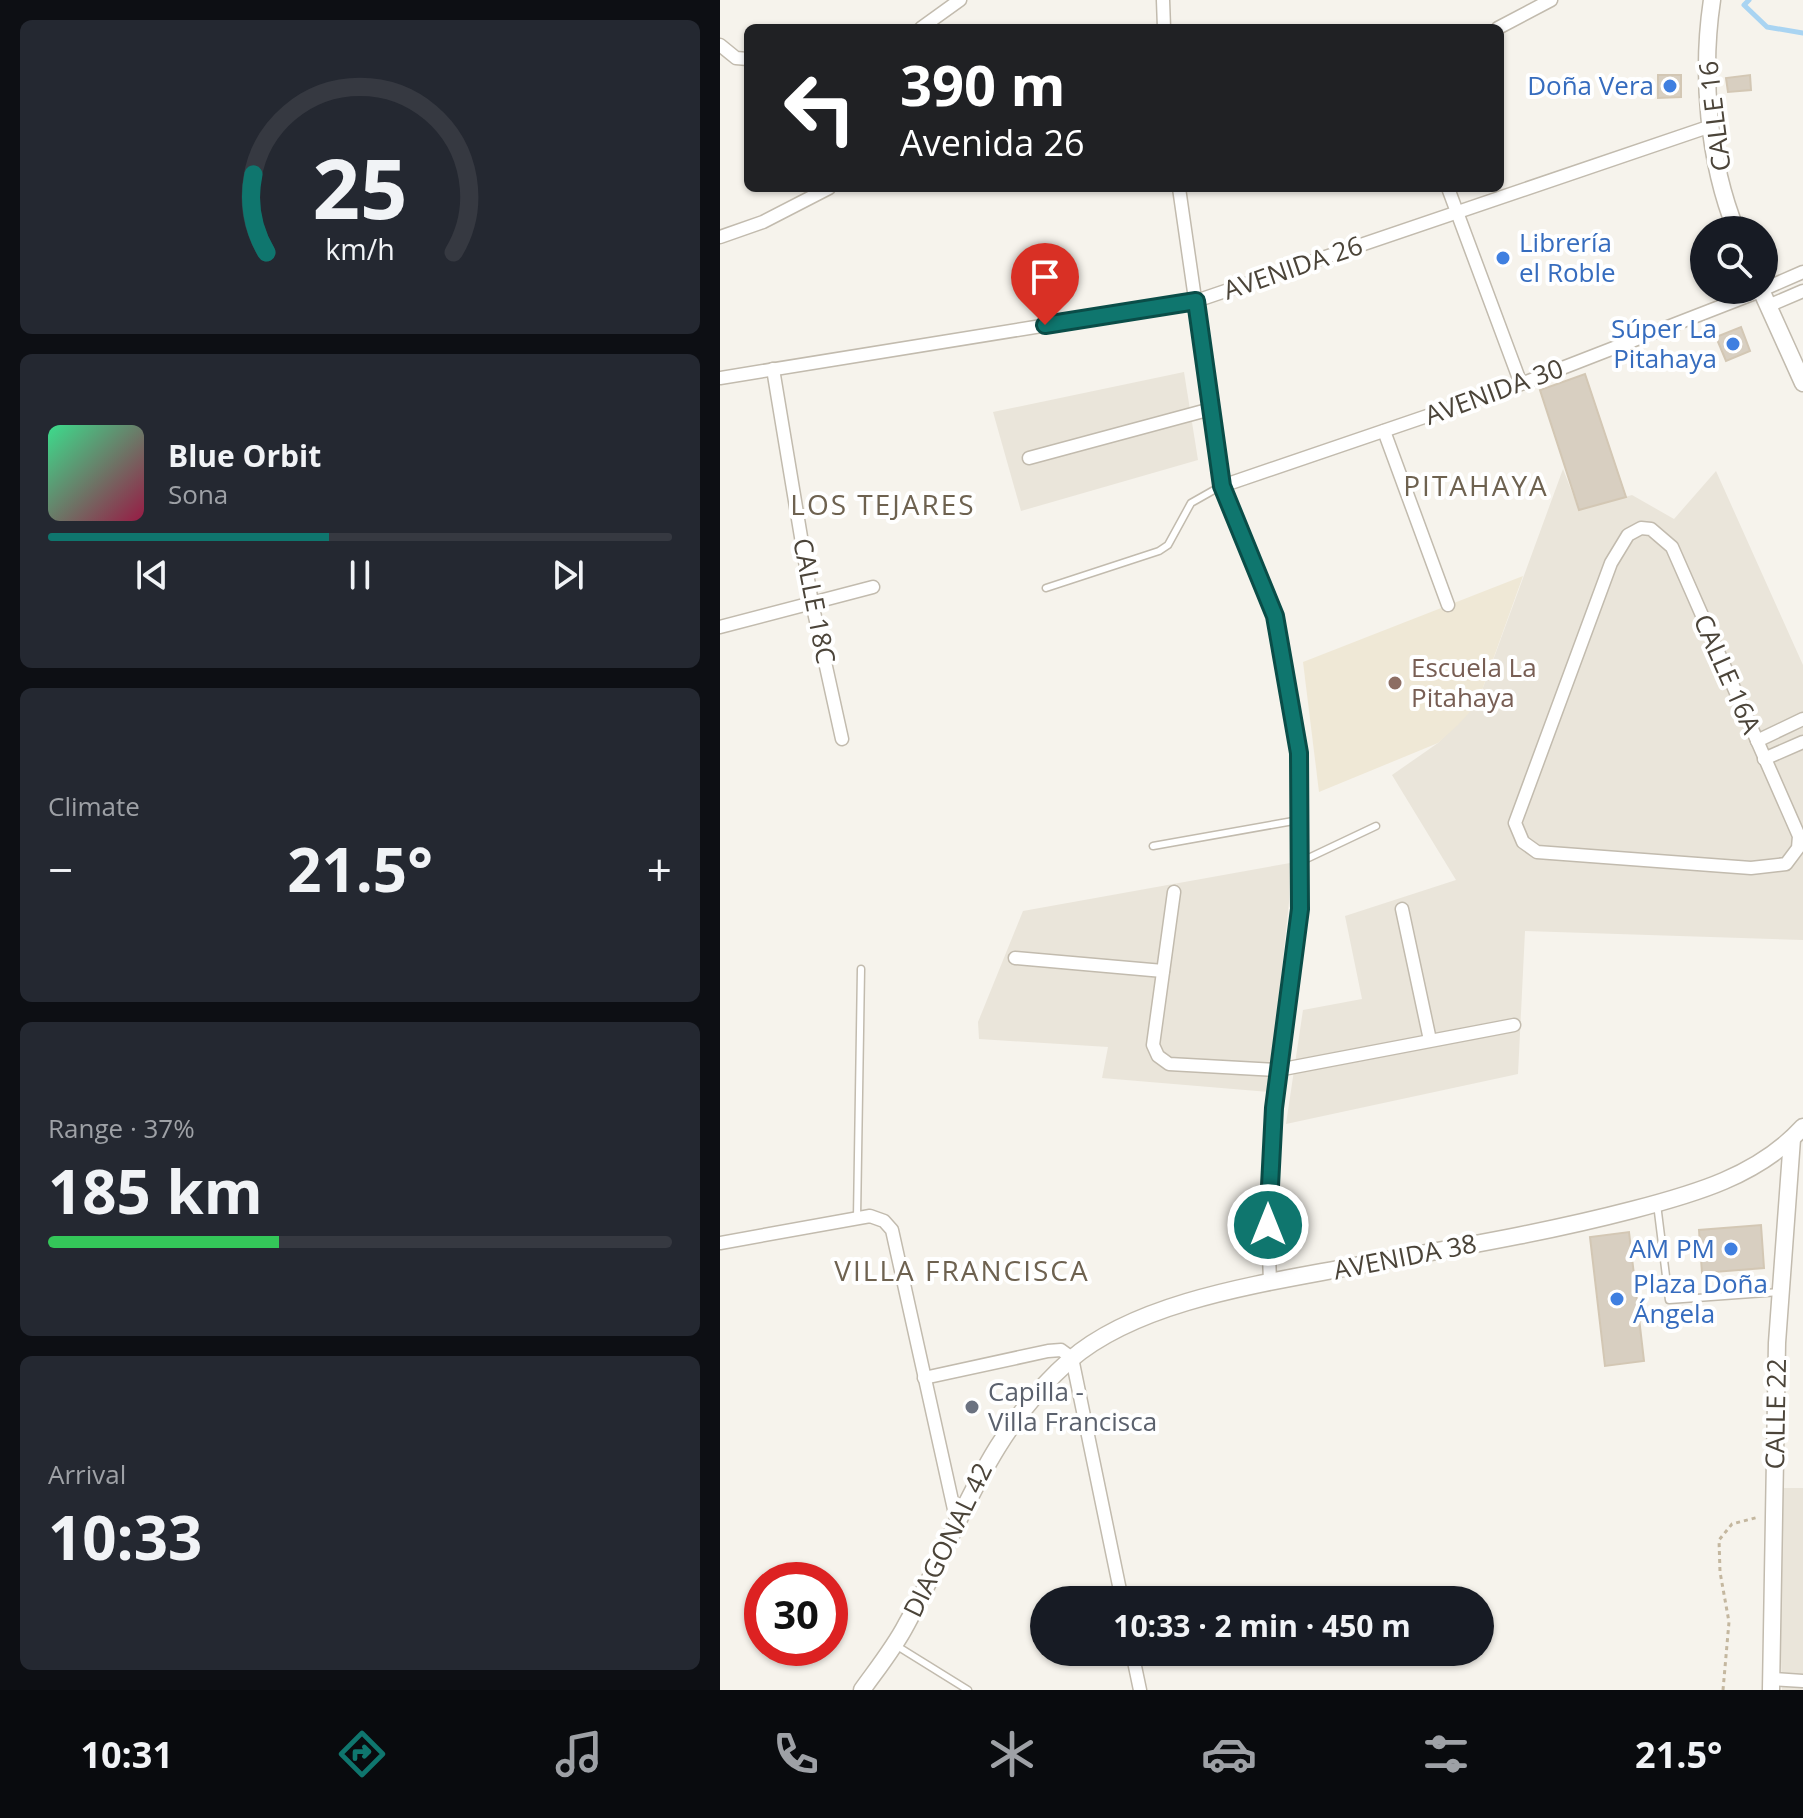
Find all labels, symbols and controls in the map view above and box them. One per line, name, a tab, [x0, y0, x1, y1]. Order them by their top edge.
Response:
text: 390 m	[900, 46, 1066, 122]
icon: left	[768, 56, 872, 160]
street label: CALLE 16	[1689, 59, 1739, 173]
place label: Doña Vera	[1527, 67, 1654, 103]
marker: Doña Vera	[1661, 77, 1679, 95]
text: Avenida 26	[900, 118, 1085, 167]
text: 25	[312, 130, 408, 243]
map controls	[1690, 216, 1778, 304]
button: search	[1690, 216, 1778, 304]
place label: Librería el Roble	[1519, 224, 1616, 290]
street label: AVENIDA 26	[1218, 226, 1367, 308]
text: km/h	[325, 229, 395, 268]
pin	[1011, 243, 1079, 325]
marker: Librería el Roble	[1494, 249, 1512, 267]
icon: arrive	[1023, 255, 1067, 299]
place label: Súper La Pitahaya	[1611, 310, 1717, 376]
marker: Súper La Pitahaya	[1724, 335, 1742, 353]
street label: AVENIDA 30	[1419, 349, 1568, 433]
text: Blue Orbit	[168, 435, 321, 476]
district label: PITAHAYA	[1403, 466, 1549, 504]
text: Sona	[168, 476, 228, 512]
district label: LOS TEJARES	[790, 485, 976, 523]
street label: CALLE 18C	[785, 535, 845, 667]
icon: previous	[130, 553, 174, 597]
icon: pause	[338, 553, 382, 597]
icon: next	[546, 553, 590, 597]
street label: CALLE 16A	[1686, 608, 1770, 740]
place label: Escuela La Pitahaya	[1411, 649, 1537, 715]
marker: Escuela La Pitahaya	[1386, 674, 1404, 692]
text: Climate	[48, 788, 140, 824]
text: 21.5°	[287, 828, 433, 910]
text: −	[48, 839, 73, 899]
text: +	[647, 839, 672, 899]
text: Range · 37%	[48, 1110, 195, 1146]
text: 185 km	[48, 1150, 263, 1232]
position arrow	[1226, 1183, 1310, 1267]
street label: AVENIDA 38	[1330, 1225, 1479, 1288]
place label: AM PM	[1629, 1230, 1715, 1266]
marker: AM PM	[1722, 1240, 1740, 1258]
district label: VILLA FRANCISCA	[834, 1251, 1090, 1289]
place label: Plaza Doña Ángela	[1633, 1265, 1768, 1331]
marker: Plaza Doña Ángela	[1608, 1290, 1626, 1308]
street label: CALLE 22	[1756, 1358, 1794, 1470]
place label: Capilla - Villa Francisca	[988, 1373, 1157, 1439]
marker: Capilla - Villa Francisca	[963, 1398, 981, 1416]
text: Arrival	[48, 1456, 126, 1492]
street label: DIAGONAL 42	[894, 1456, 1000, 1623]
text: 10:33	[48, 1496, 202, 1578]
speed limit sign: 30	[744, 1562, 848, 1666]
text: 10:33 · 2 min · 450 m	[1113, 1605, 1411, 1646]
icon: directions	[334, 1726, 390, 1782]
icon: music	[551, 1726, 607, 1782]
icon: phone	[768, 1726, 824, 1782]
icon: climate	[984, 1726, 1040, 1782]
icon: car	[1201, 1726, 1257, 1782]
icon: filters	[1418, 1726, 1474, 1782]
text: 10:31	[80, 1730, 173, 1779]
text: 21.5°	[1635, 1730, 1722, 1779]

